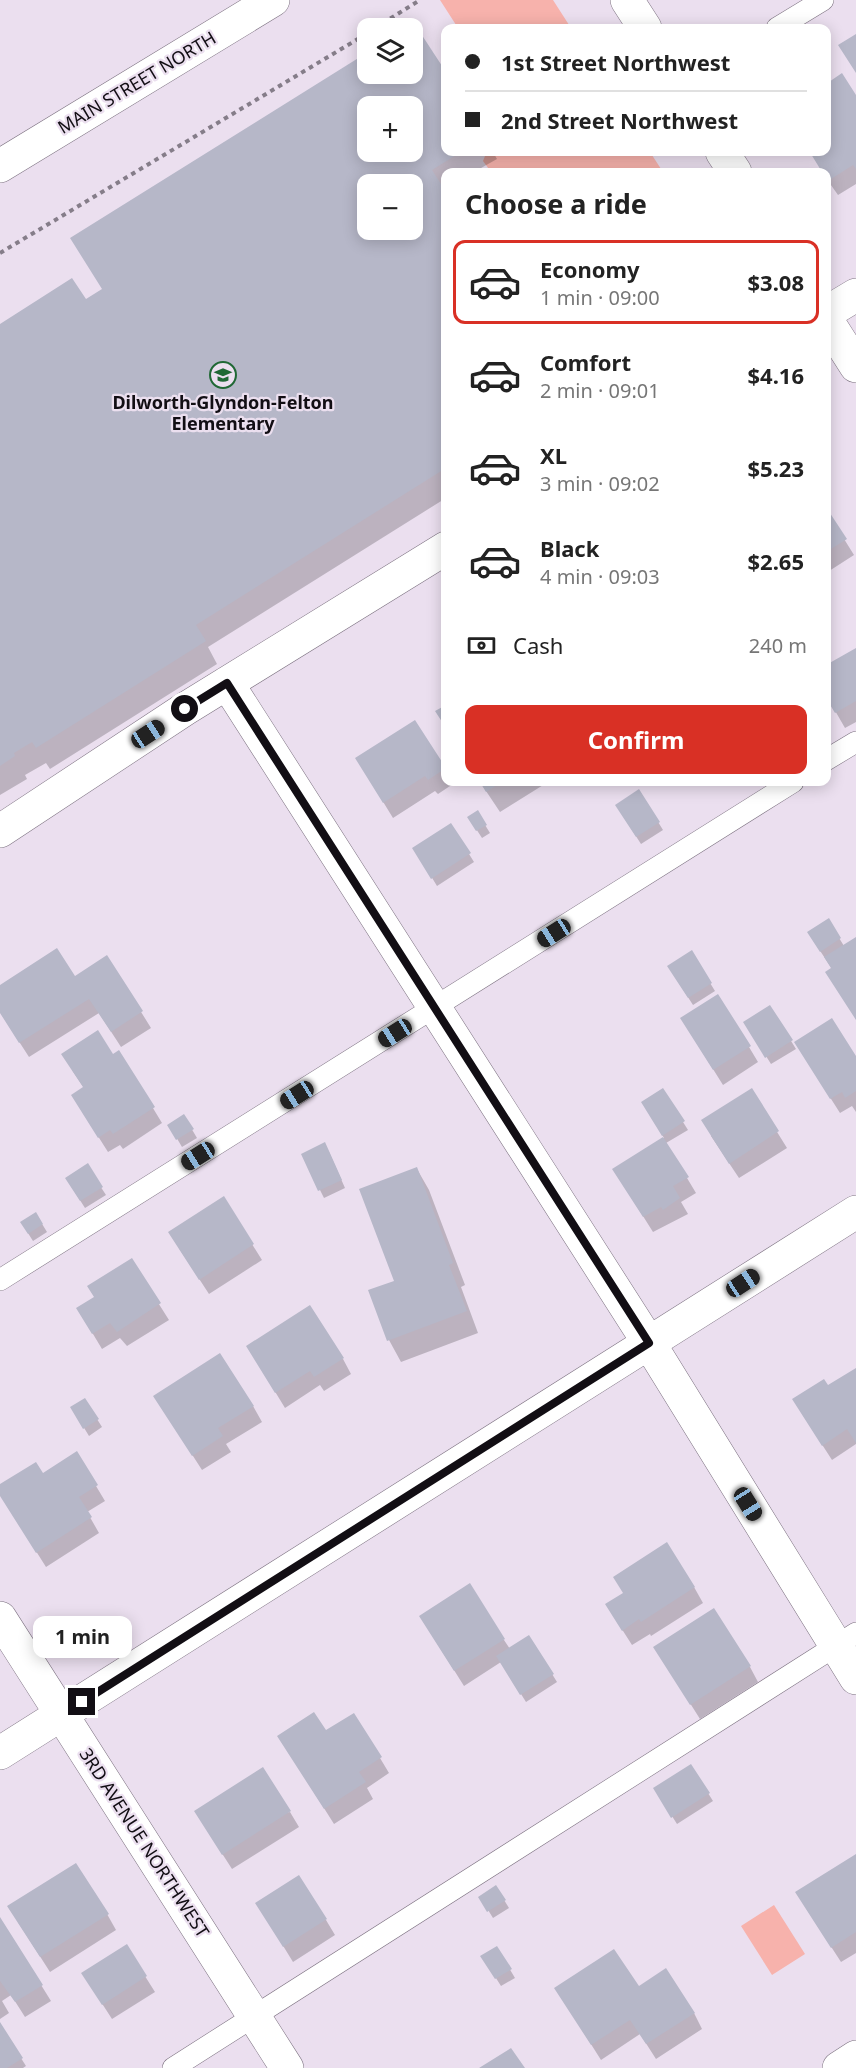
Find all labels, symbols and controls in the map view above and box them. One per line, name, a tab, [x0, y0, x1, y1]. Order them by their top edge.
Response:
map controls	[357, 18, 423, 240]
button: layers	[357, 18, 423, 84]
street label: MAIN STREET NORTH	[53, 25, 220, 139]
text: 1st Street Northwest	[501, 47, 730, 77]
button: +	[357, 96, 423, 162]
text: 2nd Street Northwest	[501, 105, 738, 135]
button: −	[357, 174, 423, 240]
text: Choose a ride	[465, 185, 647, 222]
text: Economy	[540, 254, 639, 284]
icon: car	[468, 255, 522, 309]
text: $3.08	[747, 267, 804, 297]
text: 1 min · 09:00	[540, 284, 660, 311]
text: Comfort	[540, 347, 631, 377]
icon: car	[468, 348, 522, 402]
school or university icon: Dilworth-Glyndon-Felton Elementary	[208, 360, 238, 390]
text: $4.16	[747, 360, 804, 390]
text: 2 min · 09:01	[540, 377, 660, 404]
place label: Dilworth-Glyndon-Felton Elementary	[112, 390, 334, 435]
text: XL	[540, 440, 567, 470]
icon: car	[468, 441, 522, 495]
text: $5.23	[747, 453, 804, 483]
text: 3 min · 09:02	[540, 470, 660, 497]
text: Black	[540, 533, 599, 563]
icon: car	[468, 534, 522, 588]
text: $2.65	[747, 546, 804, 576]
text: 4 min · 09:03	[540, 563, 660, 590]
icon: cash	[465, 629, 498, 662]
text: Cash	[513, 630, 563, 660]
text: 240 m	[749, 632, 807, 659]
route start	[171, 695, 198, 722]
button: Confirm	[465, 705, 807, 774]
car	[128, 717, 168, 751]
car	[534, 916, 574, 950]
car	[375, 1016, 415, 1050]
car	[277, 1078, 317, 1112]
car	[178, 1139, 218, 1173]
car	[723, 1266, 763, 1300]
car	[731, 1484, 765, 1524]
callout: 1 min	[32, 1615, 132, 1657]
text: 1 min	[55, 1623, 110, 1650]
route end	[68, 1688, 95, 1715]
street label: 3RD AVENUE NORTHWEST	[74, 1743, 215, 1942]

